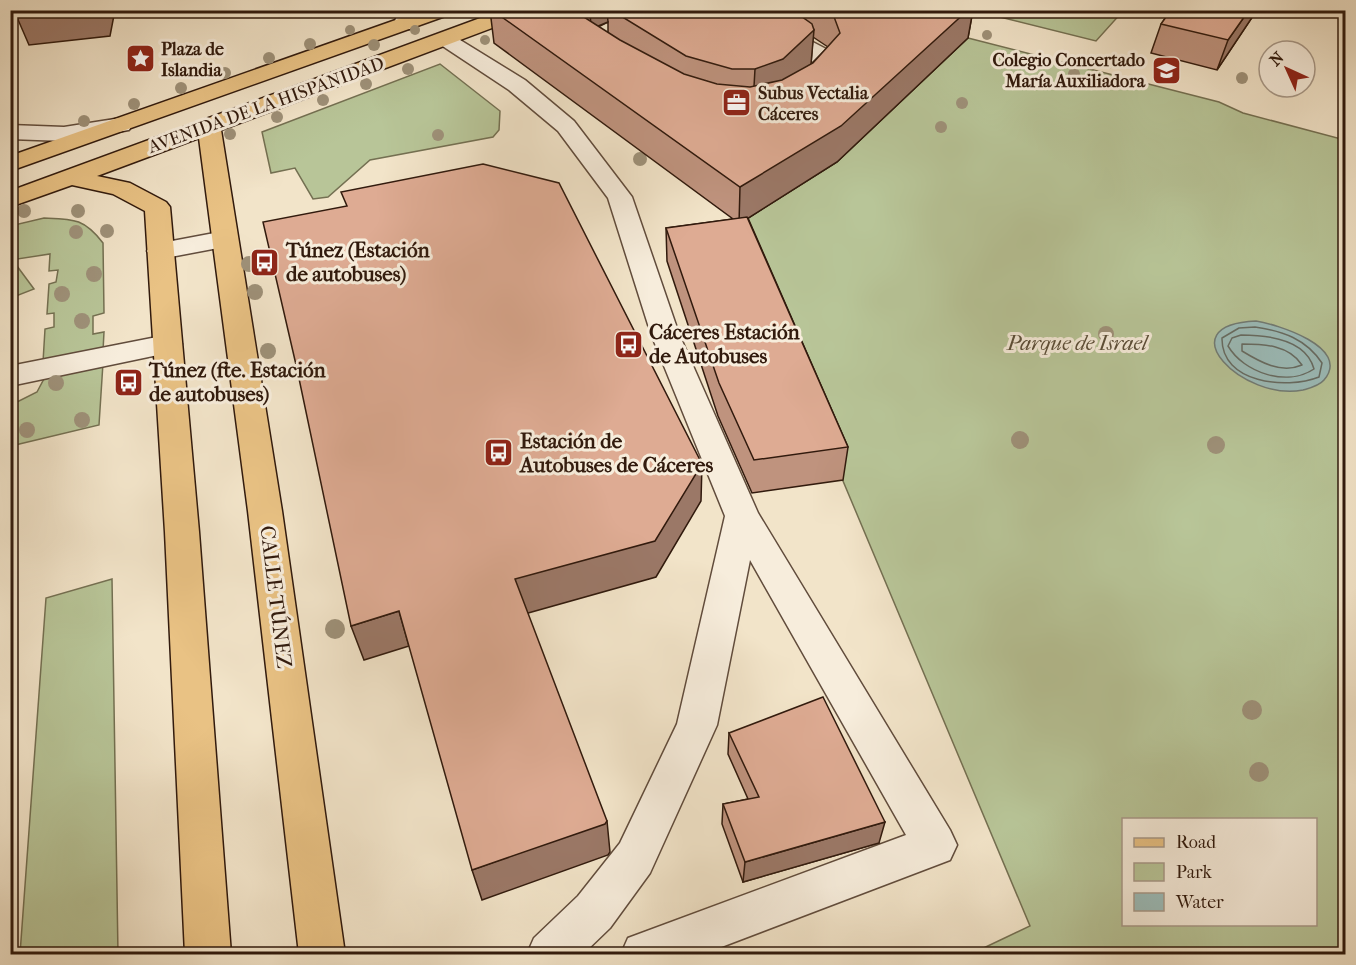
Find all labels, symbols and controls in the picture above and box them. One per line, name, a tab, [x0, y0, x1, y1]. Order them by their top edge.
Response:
place label: Plaza de Islandia	[161, 39, 224, 81]
north arrow	[1257, 39, 1317, 99]
place icon: Plaza de Islandia	[124, 43, 156, 75]
text: N	[1266, 47, 1288, 70]
place label: Colegio Concertado María Auxiliadora	[993, 50, 1146, 92]
street label: AVENIDA DE LA HISPANIDAD	[144, 53, 387, 158]
school or university icon: Colegio Concertado María Auxiliadora	[1150, 54, 1182, 86]
place label: Subus Vectalia Cáceres	[758, 83, 869, 125]
office icon: Subus Vectalia Cáceres	[721, 87, 753, 119]
place label: Túnez (Estación de autobuses)	[285, 238, 430, 286]
bus stop icon: Túnez (Estación de autobuses)	[249, 246, 281, 278]
place label: Cáceres Estación de Autobuses	[649, 320, 801, 368]
bus stop icon: Cáceres Estación de Autobuses	[612, 328, 644, 360]
park label: Parque de Israel	[1006, 331, 1150, 355]
place label: Túnez (fte. Estación de autobuses)	[148, 358, 327, 406]
bus stop icon: Túnez (fte. Estación de autobuses)	[112, 366, 144, 398]
place label: Estación de Autobuses de Cáceres	[518, 429, 713, 477]
bus stop icon: Estación de Autobuses de Cáceres	[483, 437, 515, 469]
street label: CALLE TÚNEZ	[255, 524, 297, 670]
legend	[1122, 818, 1317, 926]
text: Road	[1176, 832, 1216, 853]
text: Park	[1176, 862, 1213, 883]
text: Water	[1175, 892, 1224, 913]

